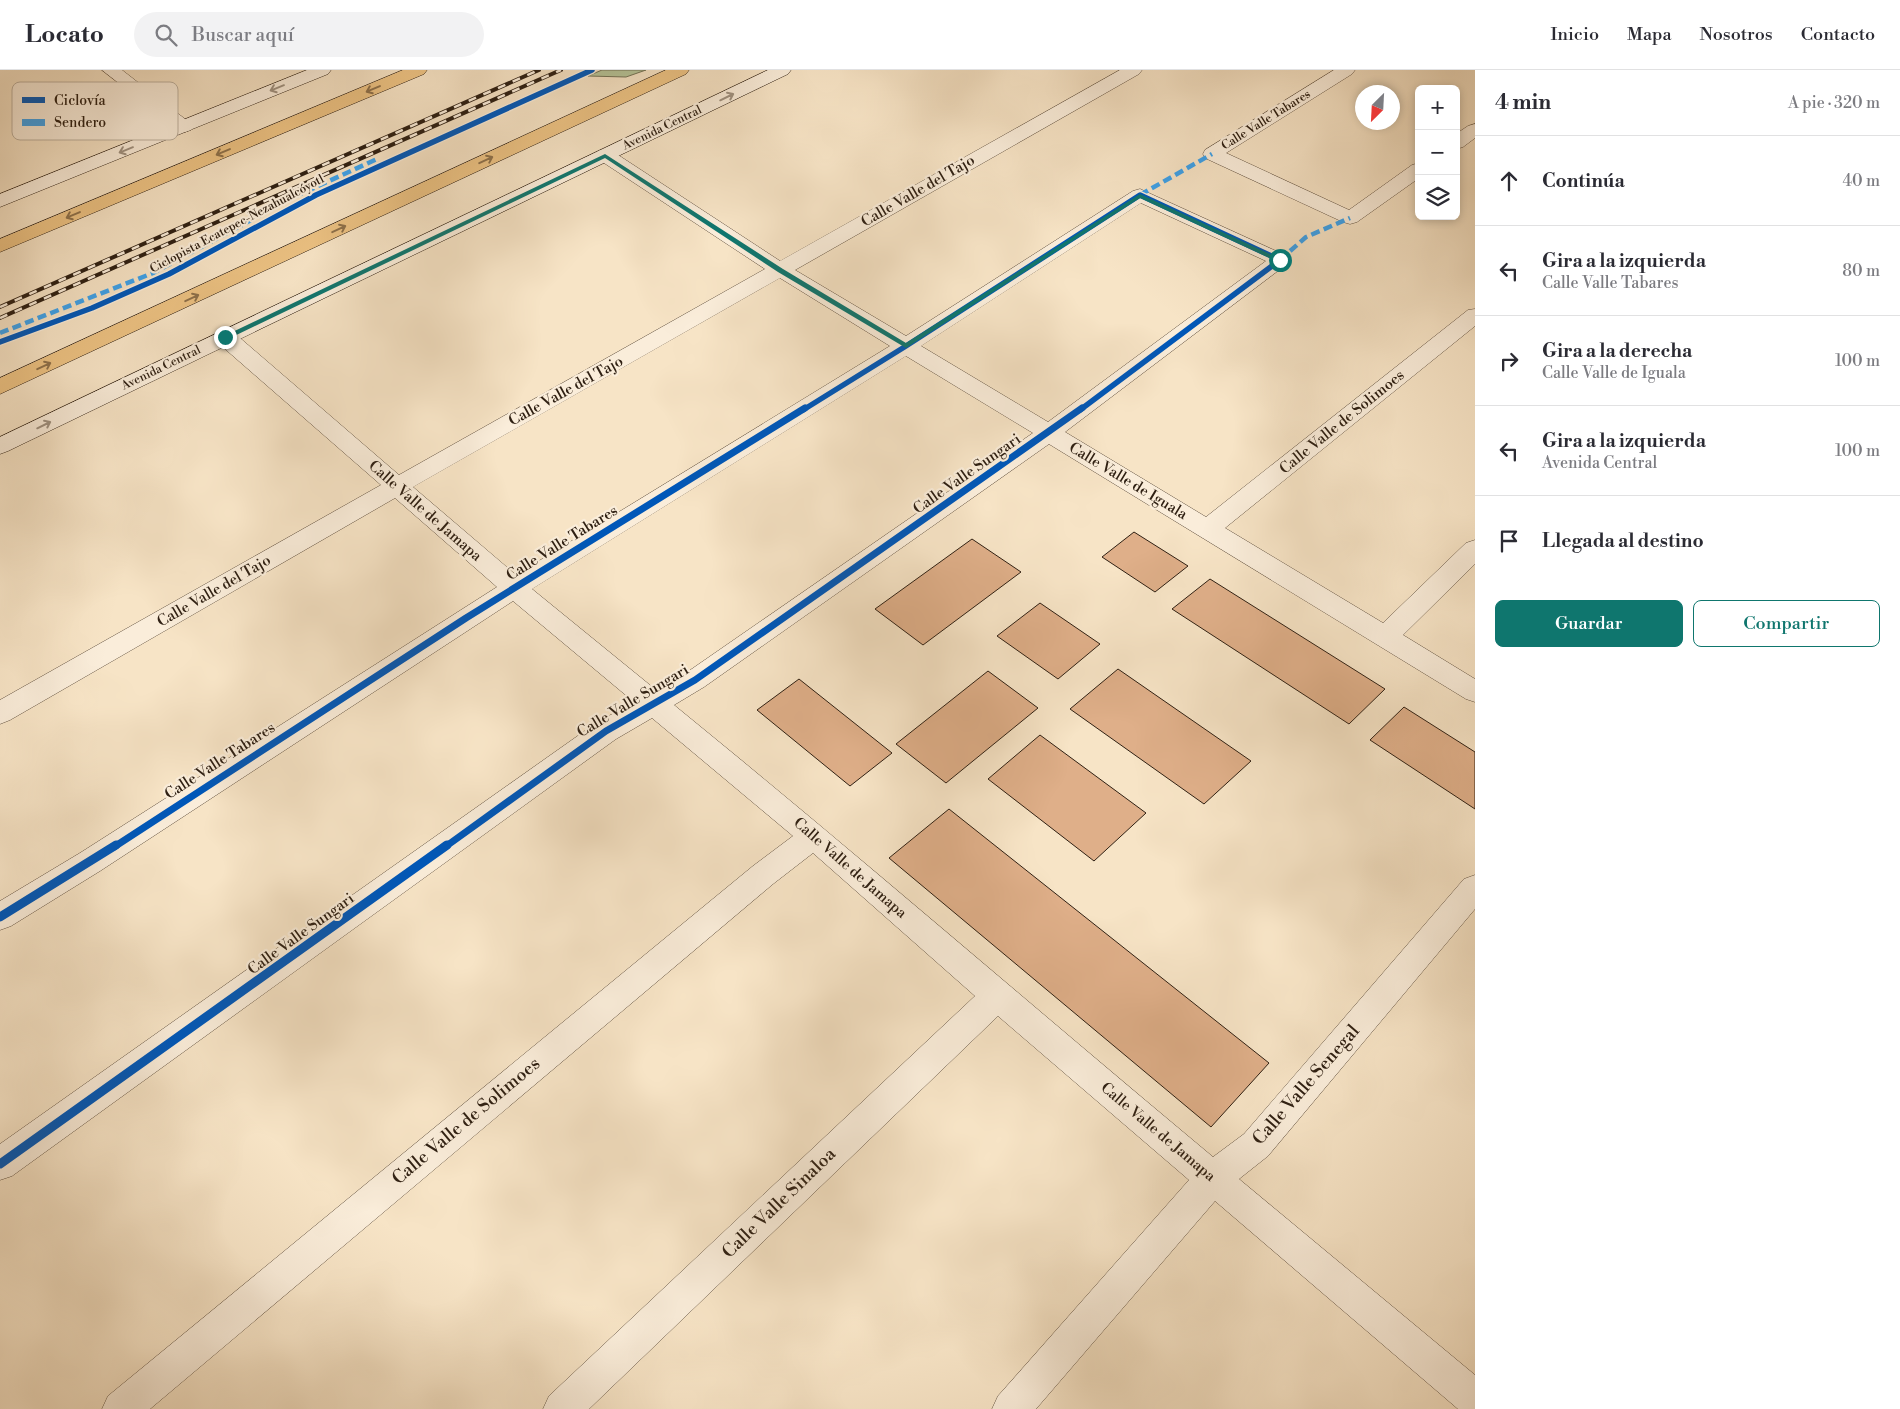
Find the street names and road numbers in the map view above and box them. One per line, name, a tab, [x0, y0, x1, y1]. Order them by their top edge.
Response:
street label: Calle Valle Tabares	[1219, 87, 1313, 153]
street label: Avenida Central	[619, 102, 705, 154]
street label: Calle Valle del Tajo	[858, 151, 978, 231]
street label: Ciclopista Ecatepec-Nezahualcóyotl	[147, 171, 327, 276]
street label: Avenida Central	[118, 342, 204, 394]
street label: Calle Valle del Tajo	[505, 352, 627, 430]
street label: Calle Valle de Solimoes	[1276, 366, 1408, 478]
street label: Calle Valle Sungari	[909, 430, 1025, 518]
street label: Calle Valle de Iguala	[1065, 438, 1191, 524]
street label: Calle Valle de Jamapa	[364, 457, 486, 566]
street label: Calle Valle Tabares	[503, 501, 621, 585]
street label: Calle Valle del Tajo	[154, 551, 274, 631]
street label: Calle Valle Sungari	[574, 660, 692, 742]
street label: Calle Valle Tabares	[161, 718, 279, 804]
street label: Calle Valle de Jamapa	[789, 814, 911, 923]
street label: Calle Valle Sungari	[244, 889, 358, 979]
street label: Calle Valle Senegal	[1248, 1020, 1365, 1150]
street label: Calle Valle de Solimoes	[387, 1052, 545, 1190]
street label: Calle Valle de Jamapa	[1097, 1078, 1220, 1186]
street label: Calle Valle Sinaloa	[717, 1142, 841, 1263]

